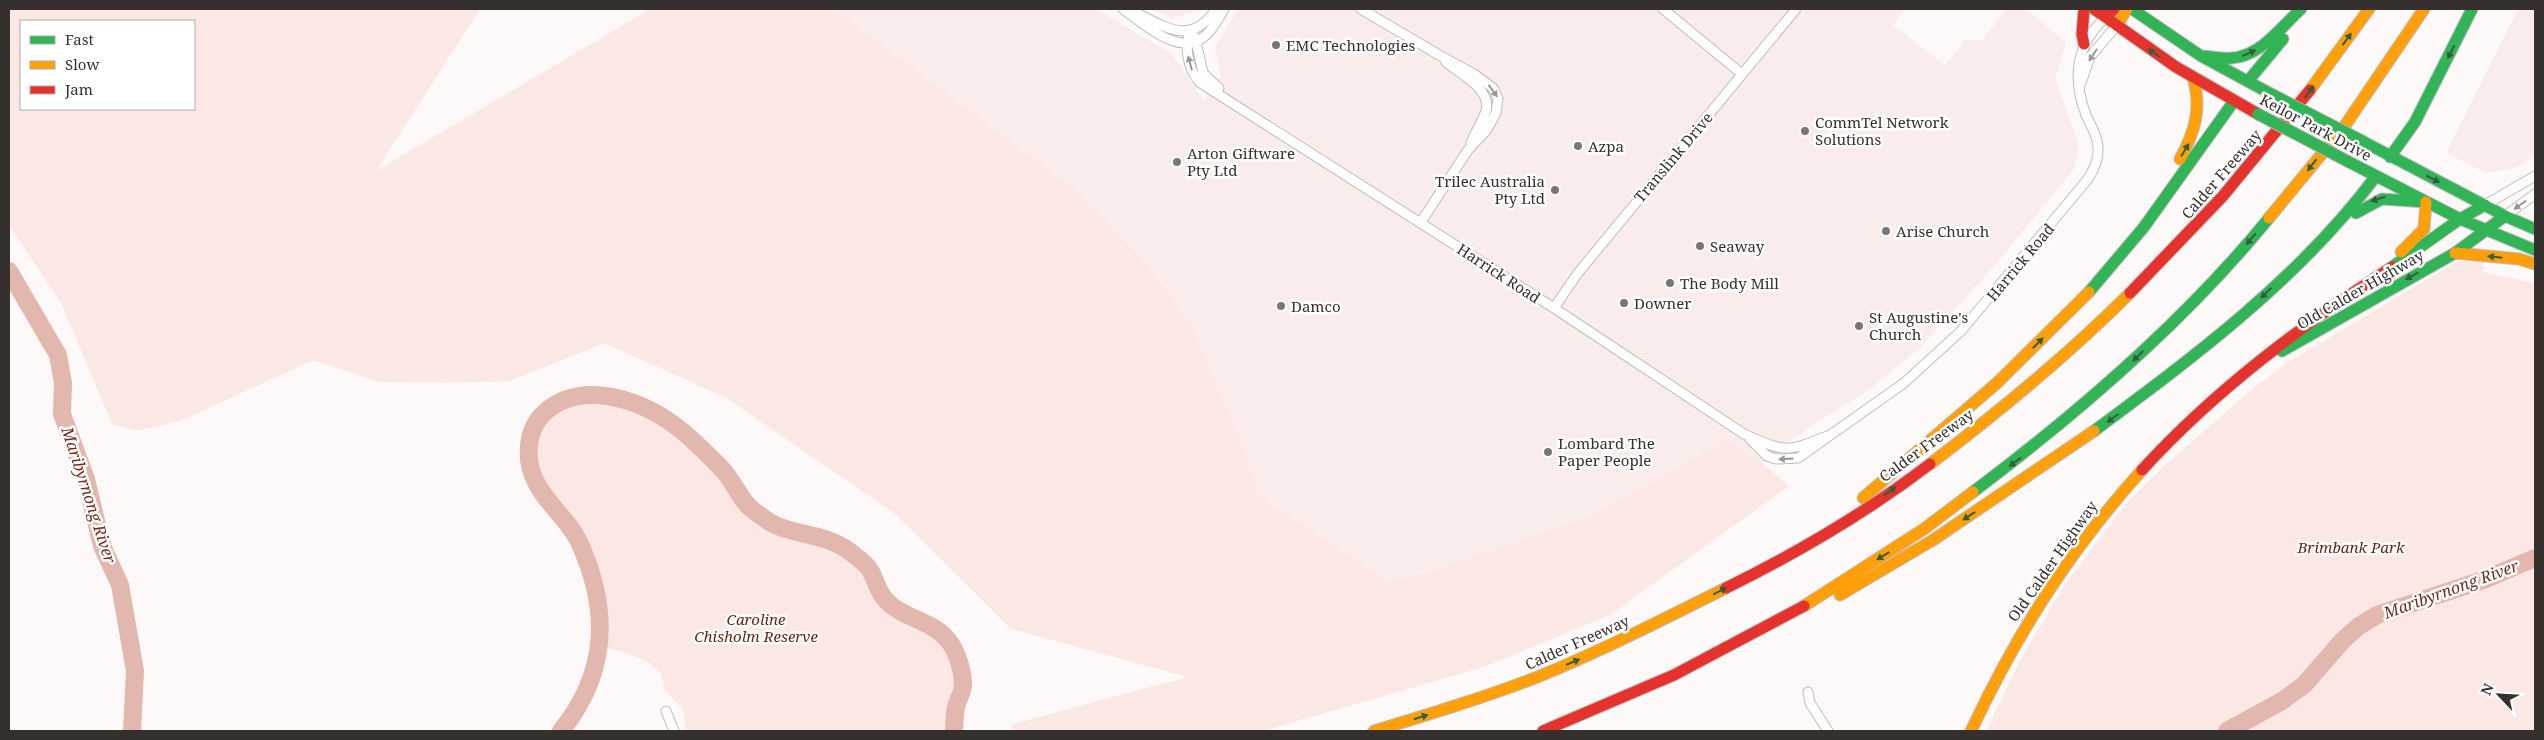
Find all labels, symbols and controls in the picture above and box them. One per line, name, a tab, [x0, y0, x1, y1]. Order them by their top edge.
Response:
legend	[20, 20, 195, 110]
text: Fast	[65, 29, 94, 49]
one-way arrow	[2342, 33, 2353, 46]
place label: EMC Technologies	[1286, 35, 1415, 55]
marker: EMC Technologies	[1270, 39, 1282, 51]
one-way arrow	[2447, 45, 2455, 60]
one-way arrow	[2088, 48, 2097, 61]
one-way arrow	[2147, 48, 2161, 58]
one-way arrow	[2242, 48, 2256, 56]
text: Slow	[65, 54, 99, 74]
one-way arrow	[1186, 56, 1194, 71]
text: Jam	[64, 79, 93, 99]
one-way arrow	[1488, 84, 1498, 98]
one-way arrow	[2304, 85, 2314, 99]
street label: Keilor Park Drive	[2257, 89, 2375, 165]
street label: Translink Drive	[1629, 108, 1717, 206]
place label: CommTel Network Solutions	[1815, 112, 1949, 149]
marker: CommTel Network Solutions	[1799, 125, 1811, 137]
street label: Calder Freeway	[2177, 125, 2266, 223]
place label: Azpa	[1588, 136, 1624, 156]
marker: Azpa	[1572, 140, 1584, 152]
place label: Arton Giftware Pty Ltd	[1187, 143, 1295, 180]
one-way arrow	[2180, 144, 2189, 157]
marker: Arton Giftware Pty Ltd	[1171, 156, 1183, 168]
one-way arrow	[2307, 158, 2318, 171]
place label: Trilec Australia Pty Ltd	[1435, 171, 1545, 208]
one-way arrow	[2426, 175, 2441, 183]
marker: Trilec Australia Pty Ltd	[1549, 184, 1561, 196]
one-way arrow	[2370, 196, 2385, 204]
one-way arrow	[2513, 200, 2527, 210]
street label: Harrick Road	[1982, 219, 2058, 305]
place label: Arise Church	[1896, 221, 1990, 241]
marker: Arise Church	[1880, 225, 1892, 237]
one-way arrow	[2245, 233, 2257, 245]
place label: Seaway	[1710, 236, 1765, 256]
street label: Harrick Road	[1454, 239, 1544, 307]
marker: Seaway	[1694, 240, 1706, 252]
street label: Old Calder Highway	[2293, 244, 2427, 333]
one-way arrow	[2487, 252, 2503, 260]
one-way arrow	[2405, 272, 2419, 281]
place label: The Body Mill	[1680, 273, 1779, 293]
marker: The Body Mill	[1664, 277, 1676, 289]
one-way arrow	[2260, 287, 2272, 299]
place label: Downer	[1634, 293, 1691, 313]
place label: Damco	[1291, 296, 1341, 316]
marker: Downer	[1618, 297, 1630, 309]
marker: Damco	[1275, 300, 1287, 312]
place label: St Augustine's Church	[1869, 307, 1969, 344]
marker: St Augustine's Church	[1853, 320, 1865, 332]
one-way arrow	[2031, 337, 2043, 349]
one-way arrow	[2132, 350, 2144, 362]
street label: Calder Freeway	[1875, 404, 1978, 486]
one-way arrow	[2106, 413, 2120, 423]
water label: Maribyrnong River	[56, 423, 122, 566]
place label: Lombard The Paper People	[1558, 433, 1655, 470]
marker: Lombard The Paper People	[1542, 446, 1554, 458]
one-way arrow	[1777, 455, 1793, 463]
one-way arrow	[2008, 457, 2022, 467]
one-way arrow	[1883, 486, 1896, 496]
street label: Old Calder Highway	[2003, 496, 2102, 625]
one-way arrow	[1963, 511, 1976, 521]
park label: Brimbank Park	[2297, 537, 2405, 557]
one-way arrow	[1876, 552, 1889, 561]
water label: Maribyrnong River	[2380, 554, 2522, 624]
one-way arrow	[1712, 587, 1727, 595]
park label: Caroline Chisholm Reserve	[694, 609, 818, 646]
street label: Calder Freeway	[1522, 610, 1633, 674]
one-way arrow	[1566, 657, 1580, 665]
north arrow	[2474, 670, 2524, 720]
text: N	[2476, 680, 2498, 698]
one-way arrow	[1413, 712, 1428, 720]

